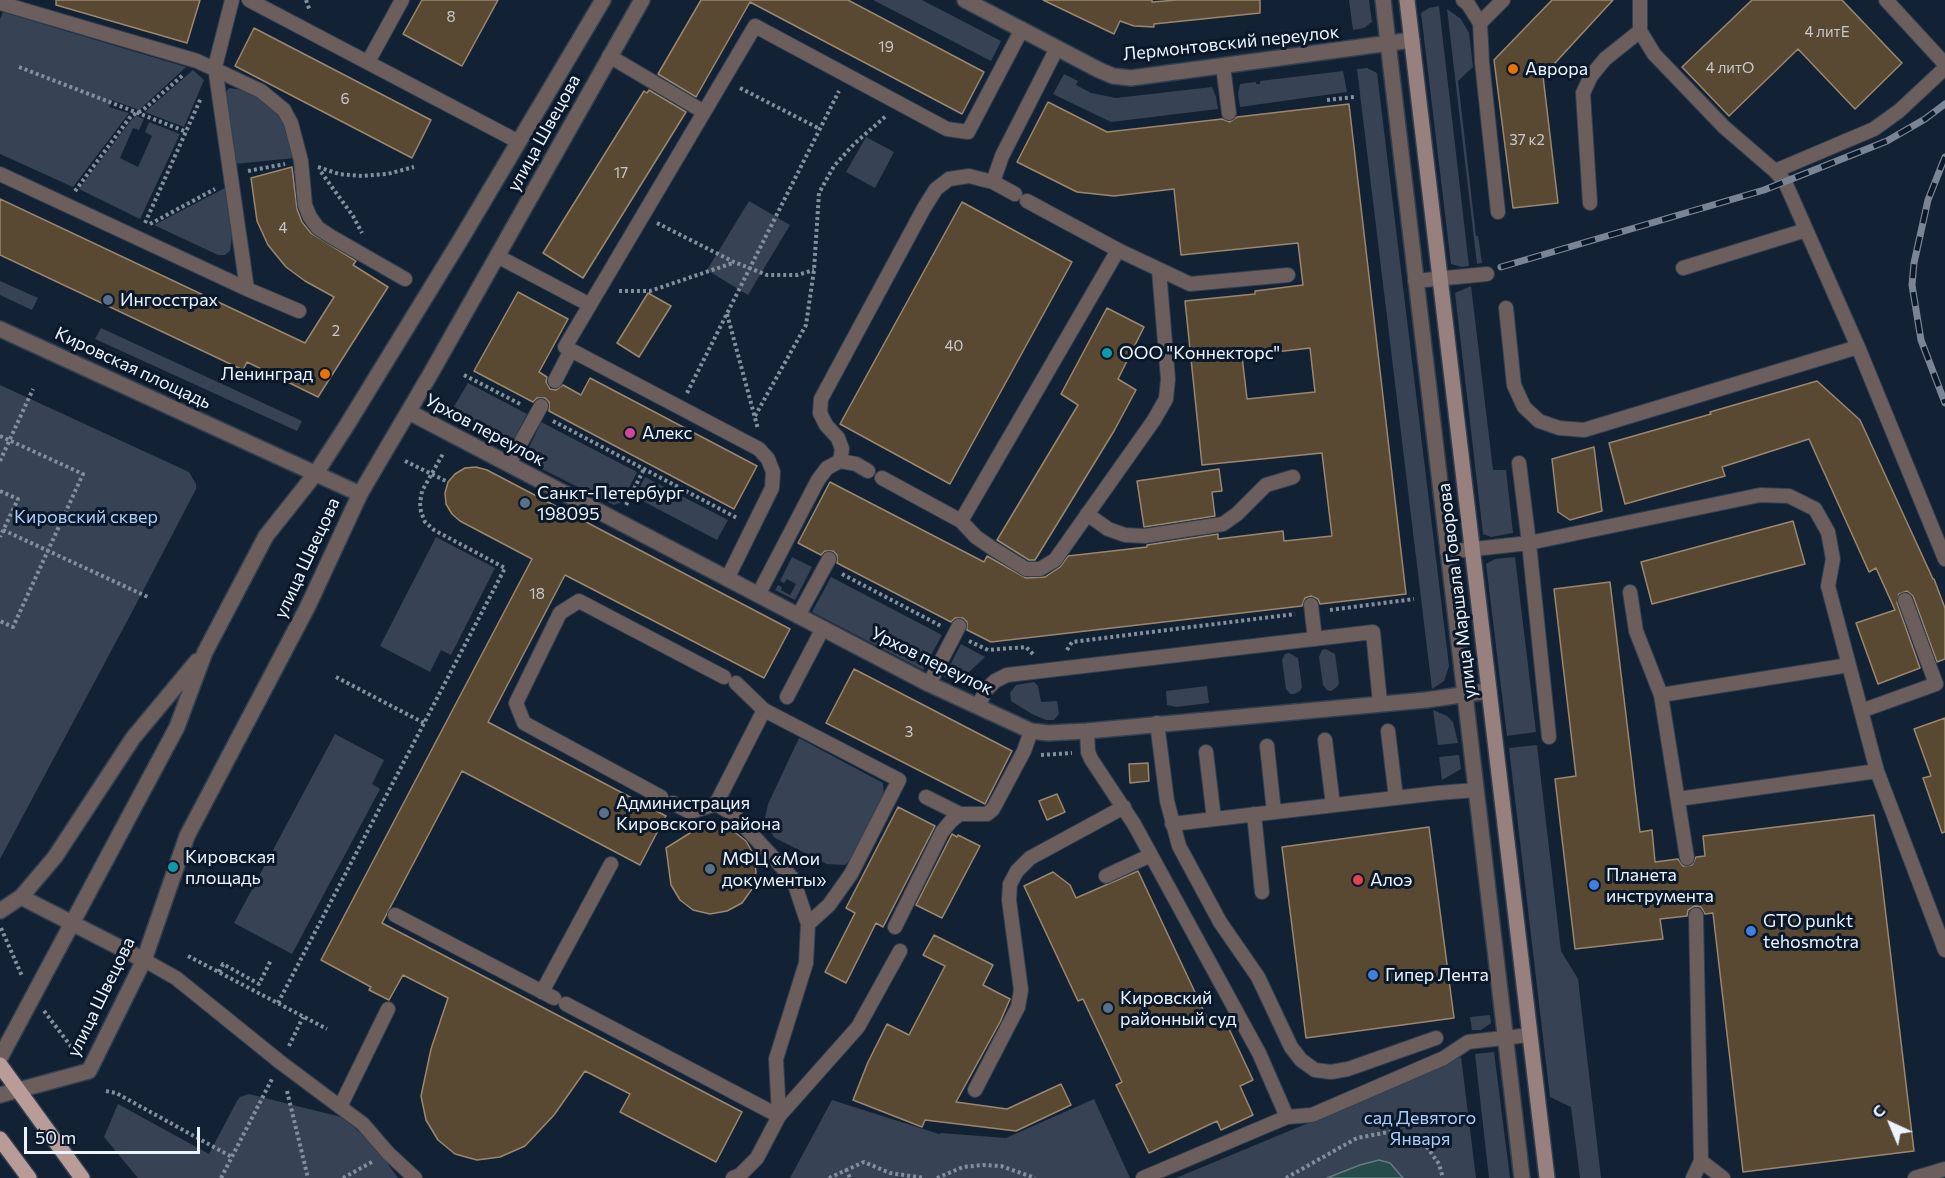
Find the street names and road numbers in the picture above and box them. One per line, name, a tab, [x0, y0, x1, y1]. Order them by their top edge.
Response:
street label: Лермонтовский переулок	[1122, 21, 1340, 65]
street label: улица Швецова	[503, 71, 585, 195]
street label: Кировская площадь	[52, 322, 214, 414]
street label: Урхов переулок	[421, 389, 549, 471]
street label: улица Маршала Говорова	[1433, 482, 1481, 700]
street label: улица Швецова	[270, 494, 344, 622]
street label: Урхов переулок	[867, 622, 997, 700]
street label: улица Швецова	[63, 934, 139, 1060]

